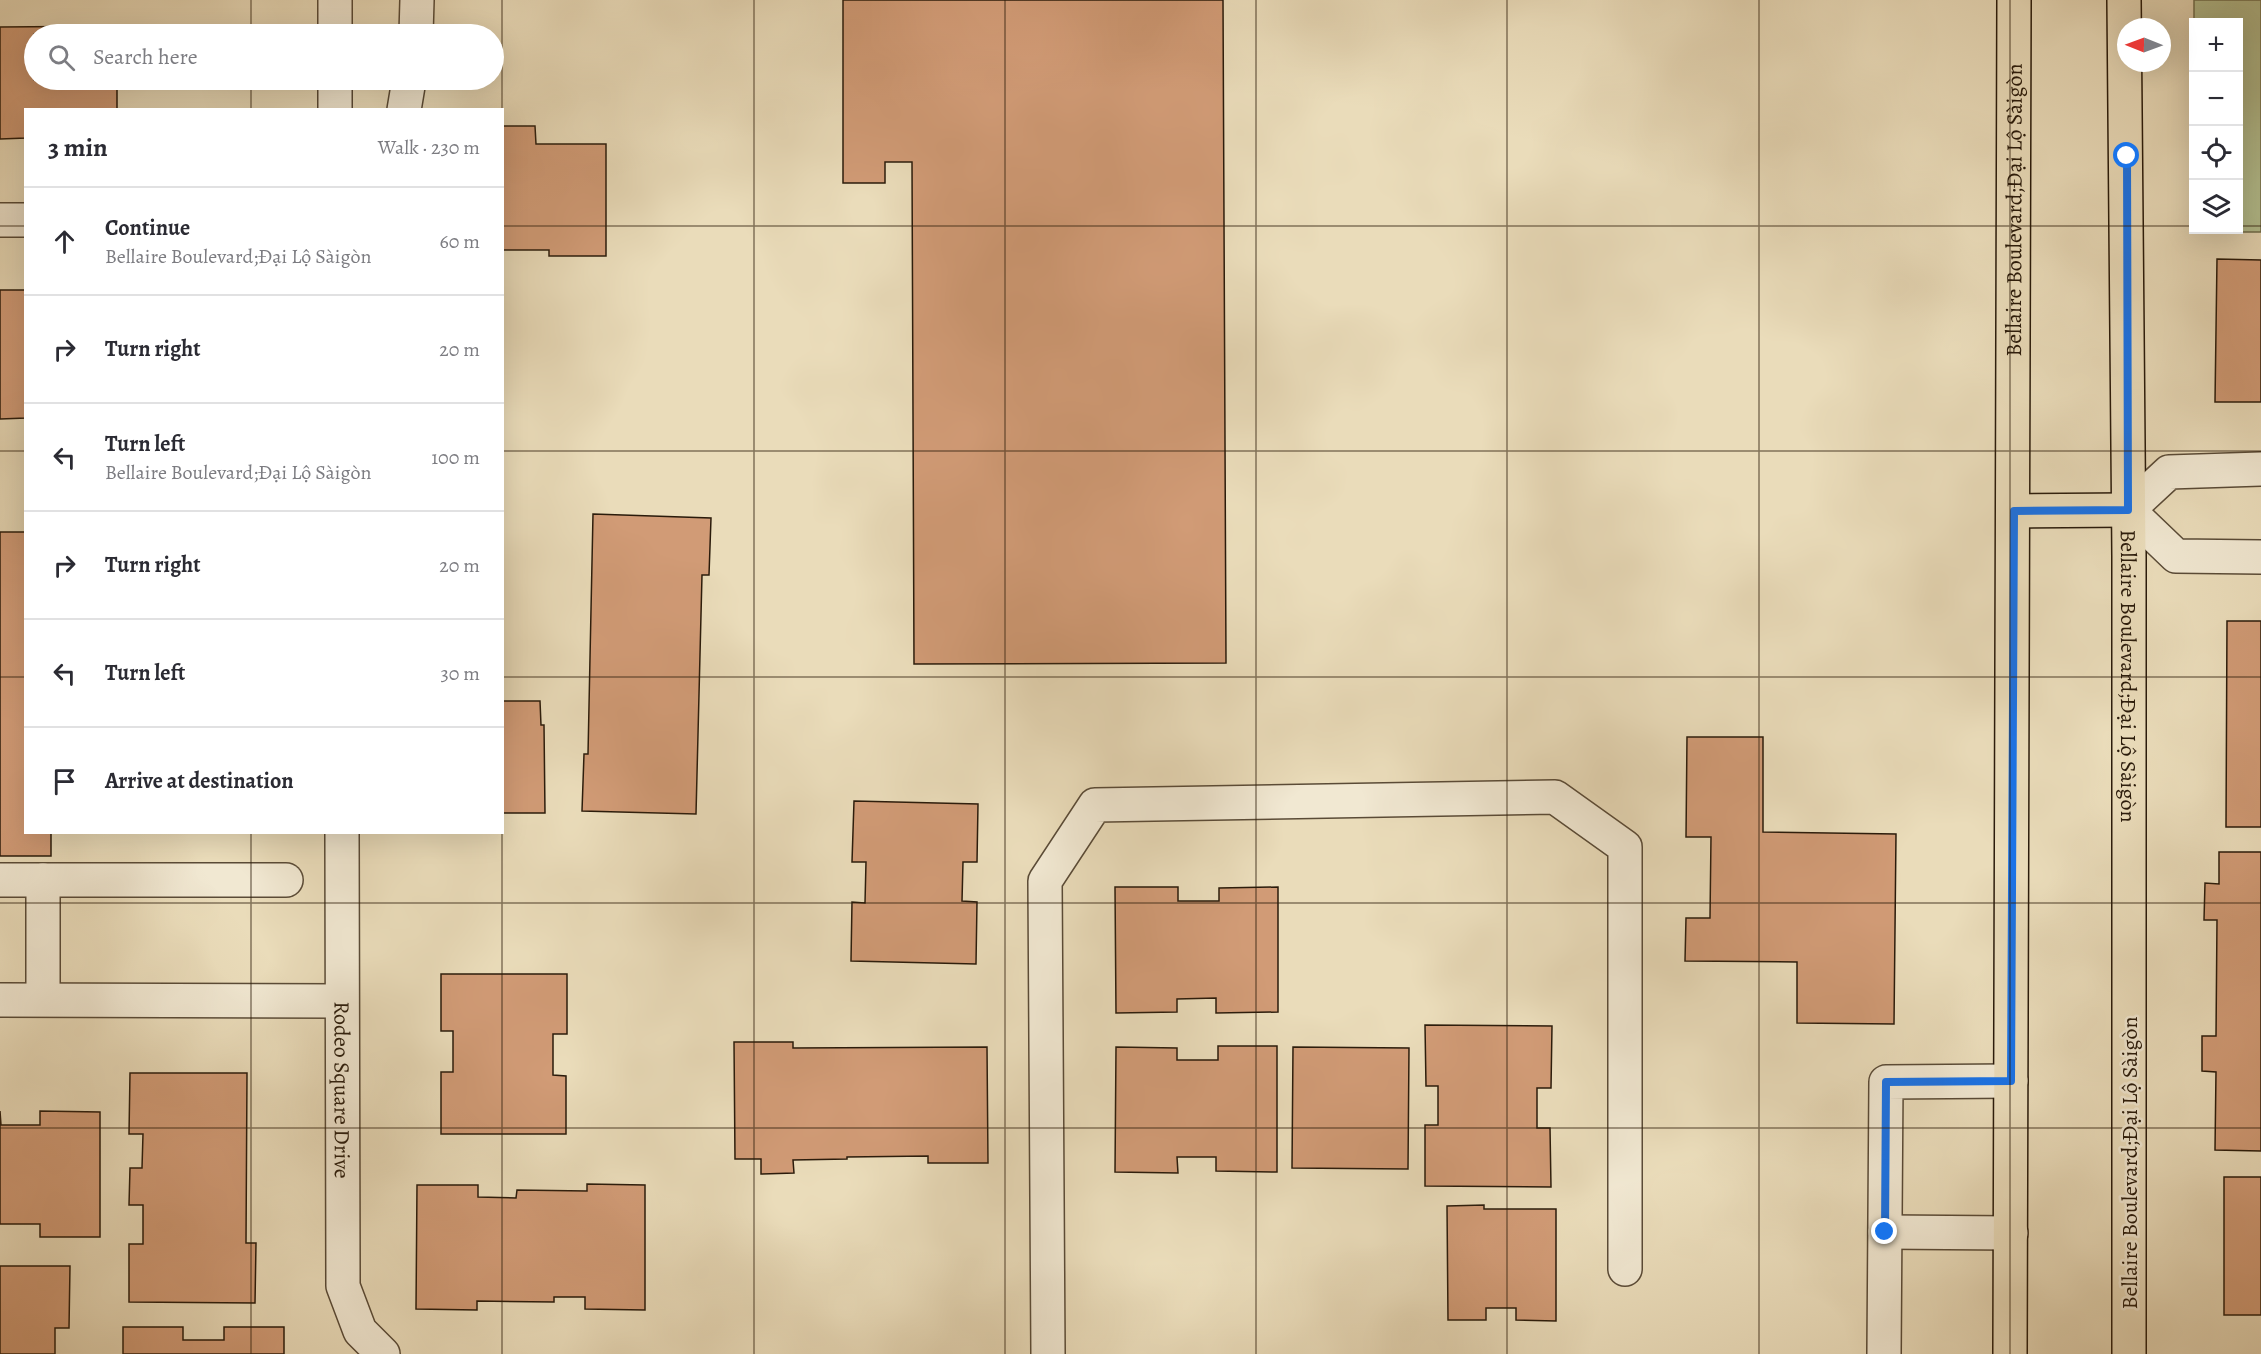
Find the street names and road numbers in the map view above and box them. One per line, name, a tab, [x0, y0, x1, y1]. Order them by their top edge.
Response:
street label: Bellaire Boulevard;Đại Lộ Sàigòn	[1999, 63, 2030, 357]
street label: Bellaire Boulevard;Đại Lộ Sàigòn	[2113, 529, 2143, 823]
street label: Rodeo Square Drive	[326, 1001, 357, 1179]
street label: Bellaire Boulevard;Đại Lộ Sàigòn	[2115, 1017, 2145, 1310]

